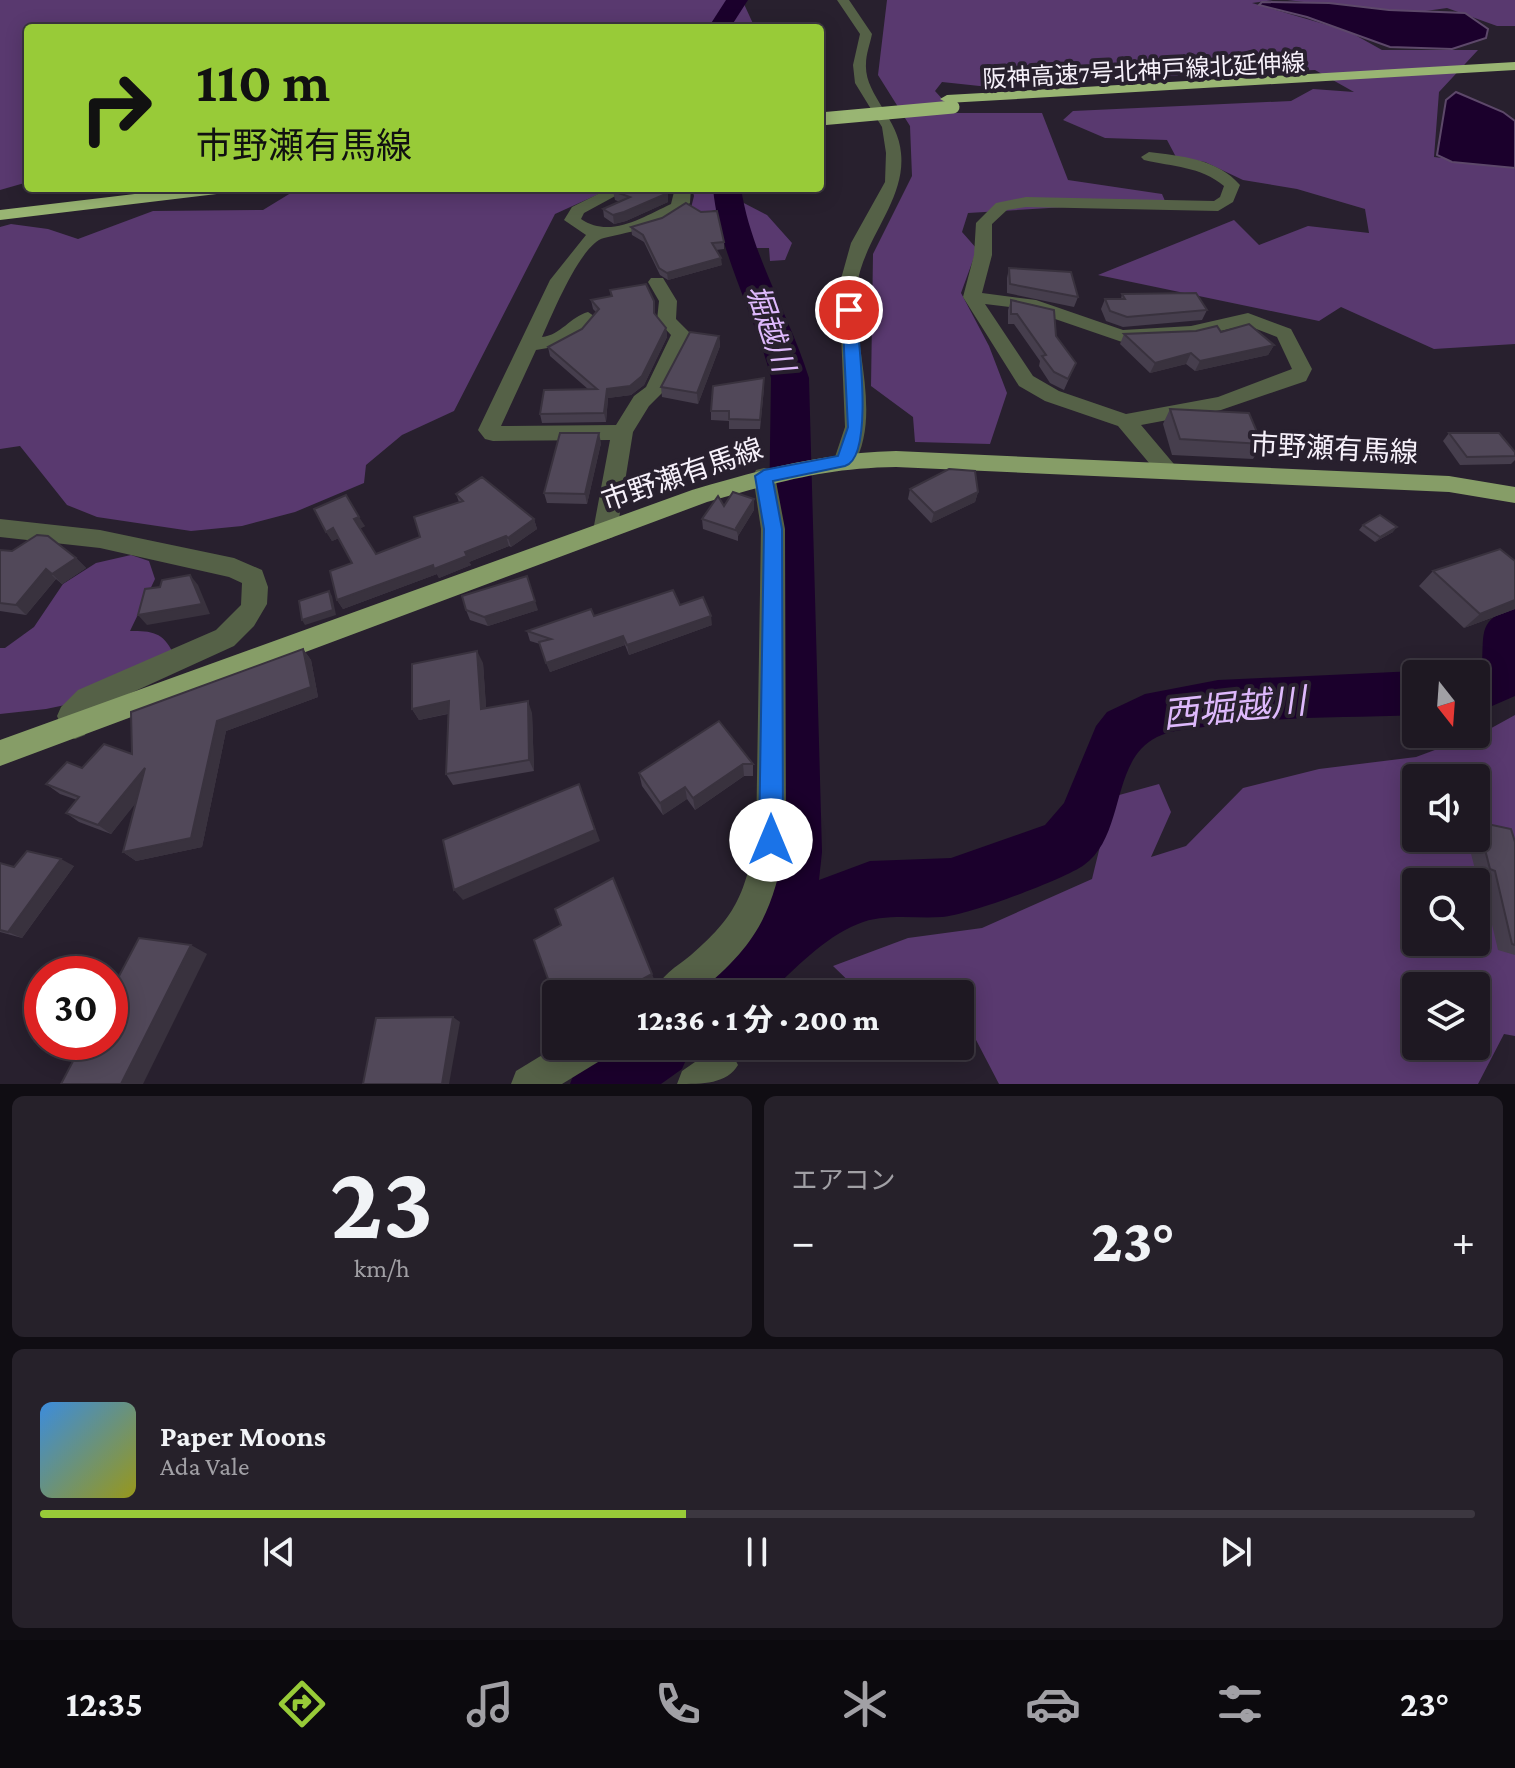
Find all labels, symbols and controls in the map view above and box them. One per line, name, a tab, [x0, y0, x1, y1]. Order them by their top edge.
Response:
street label: 阪神高速7号北神戸線北延伸線	[982, 49, 1306, 92]
text: 110 m	[196, 51, 330, 113]
icon: right	[64, 56, 168, 160]
text: 市野瀬有馬線	[196, 126, 412, 166]
pin	[815, 276, 883, 344]
water label: 堀越川	[740, 280, 802, 379]
icon: arrive	[827, 288, 871, 332]
street label: 市野瀬有馬線	[1249, 429, 1419, 468]
street label: 市野瀬有馬線	[598, 432, 767, 516]
north arrow	[1402, 660, 1490, 748]
map controls	[1402, 660, 1490, 1060]
water label: 西堀越川	[1160, 680, 1312, 735]
button: sound	[1402, 764, 1490, 852]
position arrow	[729, 798, 813, 882]
button: search	[1402, 868, 1490, 956]
speed limit sign: 30	[24, 956, 128, 1060]
button: layers	[1402, 972, 1490, 1060]
text: 12:36 · 1 分 · 200 m	[637, 1003, 879, 1036]
text: 23	[330, 1144, 434, 1259]
text: エアコン	[792, 1166, 896, 1195]
text: 23°	[1091, 1207, 1175, 1274]
text: −	[792, 1217, 815, 1265]
text: +	[1452, 1217, 1475, 1265]
text: km/h	[354, 1254, 410, 1283]
text: Paper Moons	[160, 1419, 326, 1452]
text: Ada Vale	[160, 1452, 249, 1481]
icon: previous	[257, 1530, 301, 1574]
icon: pause	[735, 1530, 779, 1574]
icon: next	[1214, 1530, 1258, 1574]
icon: directions	[274, 1676, 330, 1732]
icon: music	[462, 1676, 518, 1732]
icon: phone	[650, 1676, 706, 1732]
icon: climate	[837, 1676, 893, 1732]
icon: car	[1025, 1676, 1081, 1732]
icon: filters	[1212, 1676, 1268, 1732]
text: 12:35	[66, 1684, 143, 1724]
text: 23°	[1400, 1684, 1449, 1724]

